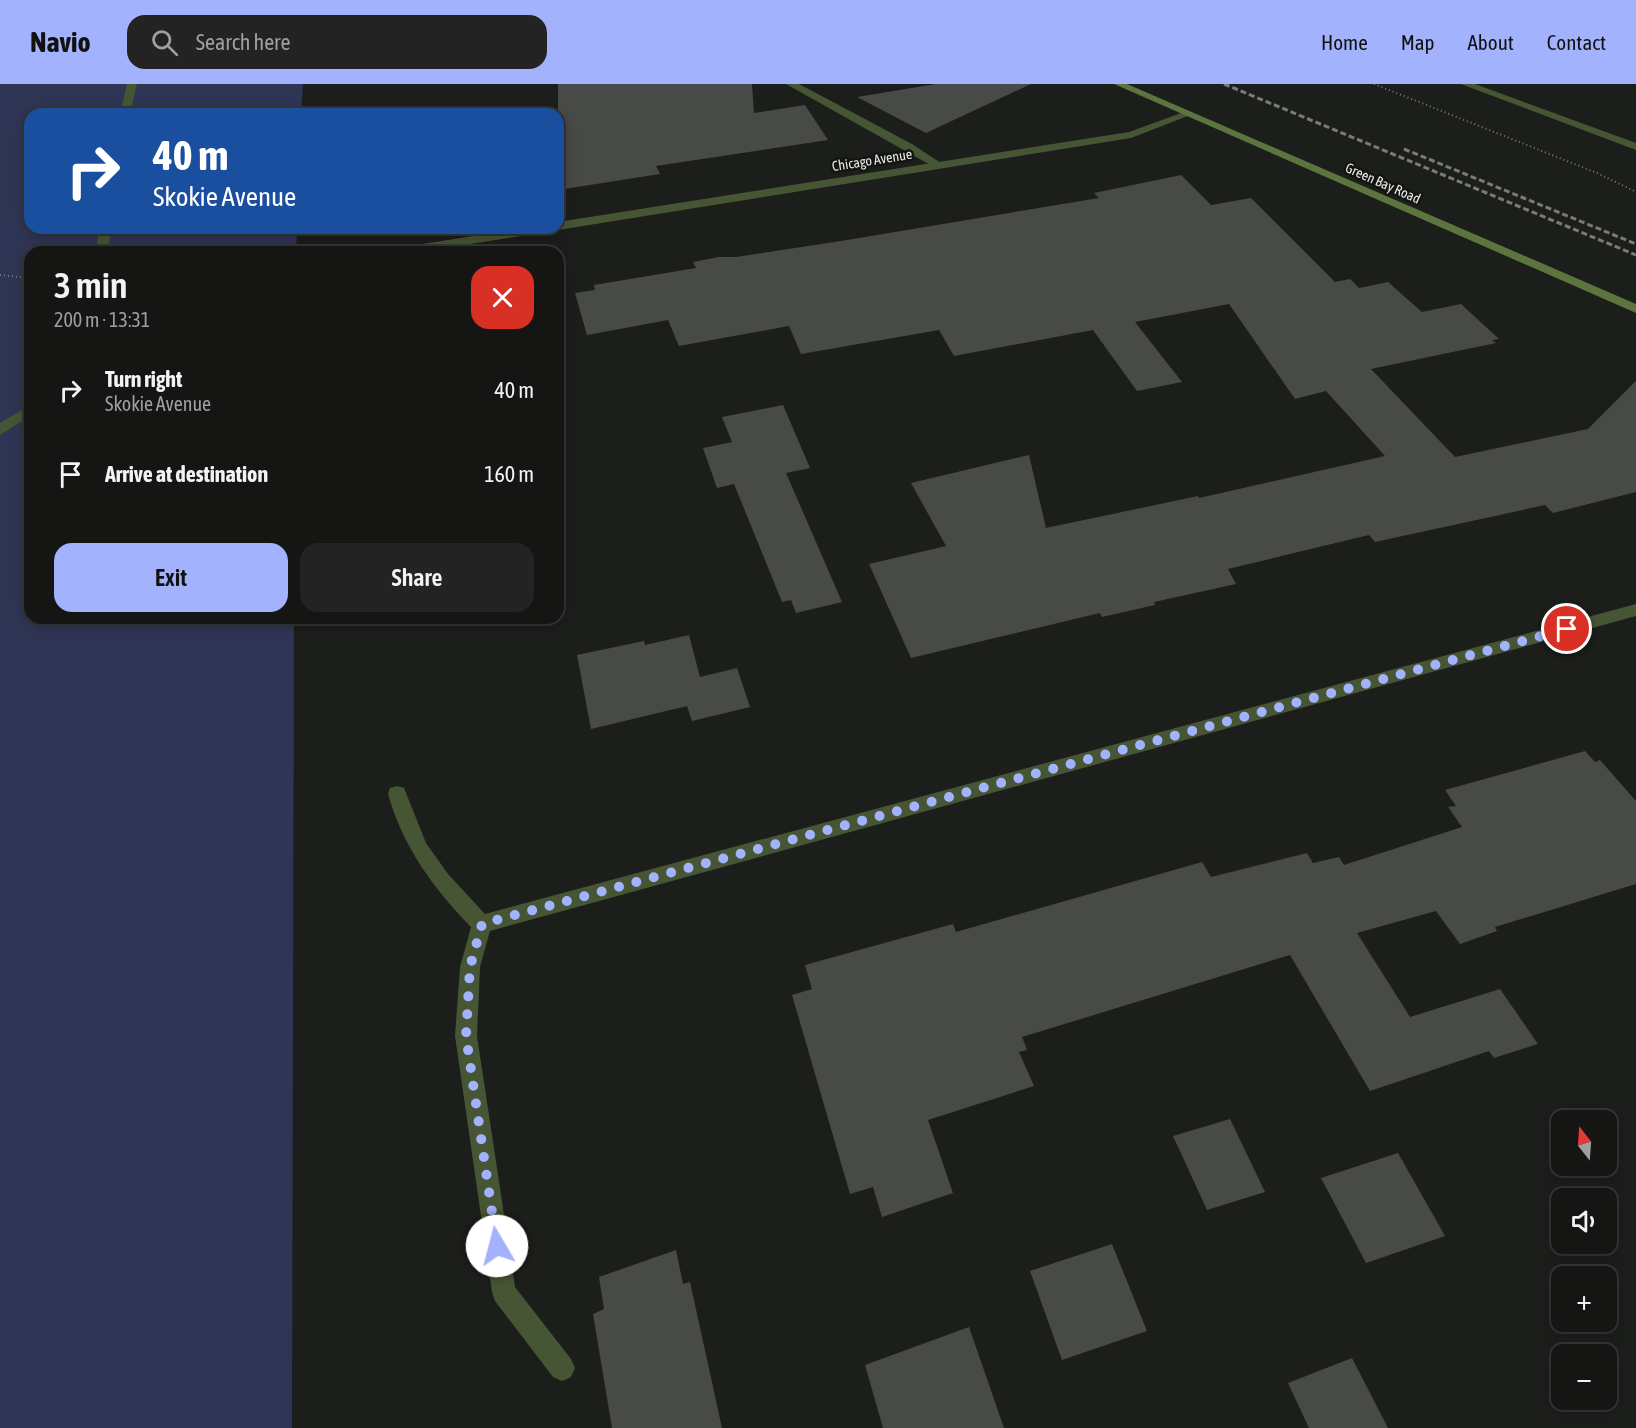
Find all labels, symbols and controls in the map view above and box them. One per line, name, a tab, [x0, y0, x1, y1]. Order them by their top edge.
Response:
search box	[127, 15, 547, 69]
text: Navio	[30, 26, 91, 58]
icon: search	[148, 26, 181, 59]
text: Search here	[196, 29, 291, 55]
text: Home	[1321, 30, 1368, 54]
text: Map	[1401, 30, 1435, 54]
text: About	[1468, 30, 1514, 54]
text: Contact	[1547, 30, 1606, 54]
text: 40 m	[153, 131, 228, 179]
icon: right	[54, 132, 132, 210]
street label: Chicago Avenue	[831, 146, 913, 174]
street label: Green Bay Road	[1343, 159, 1423, 207]
text: Skokie Avenue	[153, 181, 296, 212]
text: 3 min	[54, 264, 128, 306]
button: close	[471, 266, 534, 329]
text: 200 m · 13:31	[54, 308, 150, 331]
text: Turn right	[105, 366, 182, 392]
icon: right	[54, 374, 87, 407]
text: 40 m	[494, 377, 534, 403]
text: Skokie Avenue	[105, 392, 211, 415]
icon: arrive	[54, 458, 87, 491]
text: Arrive at destination	[105, 461, 268, 487]
text: 160 m	[484, 461, 534, 487]
button: Exit	[54, 543, 288, 612]
button: Share	[300, 543, 534, 612]
pin	[1541, 603, 1592, 654]
icon: arrive	[1550, 612, 1583, 645]
north arrow	[1551, 1110, 1617, 1176]
map controls	[1551, 1110, 1617, 1410]
button: sound	[1551, 1188, 1617, 1254]
position arrow	[465, 1214, 529, 1278]
button: +	[1551, 1266, 1617, 1332]
button: −	[1551, 1344, 1617, 1410]

